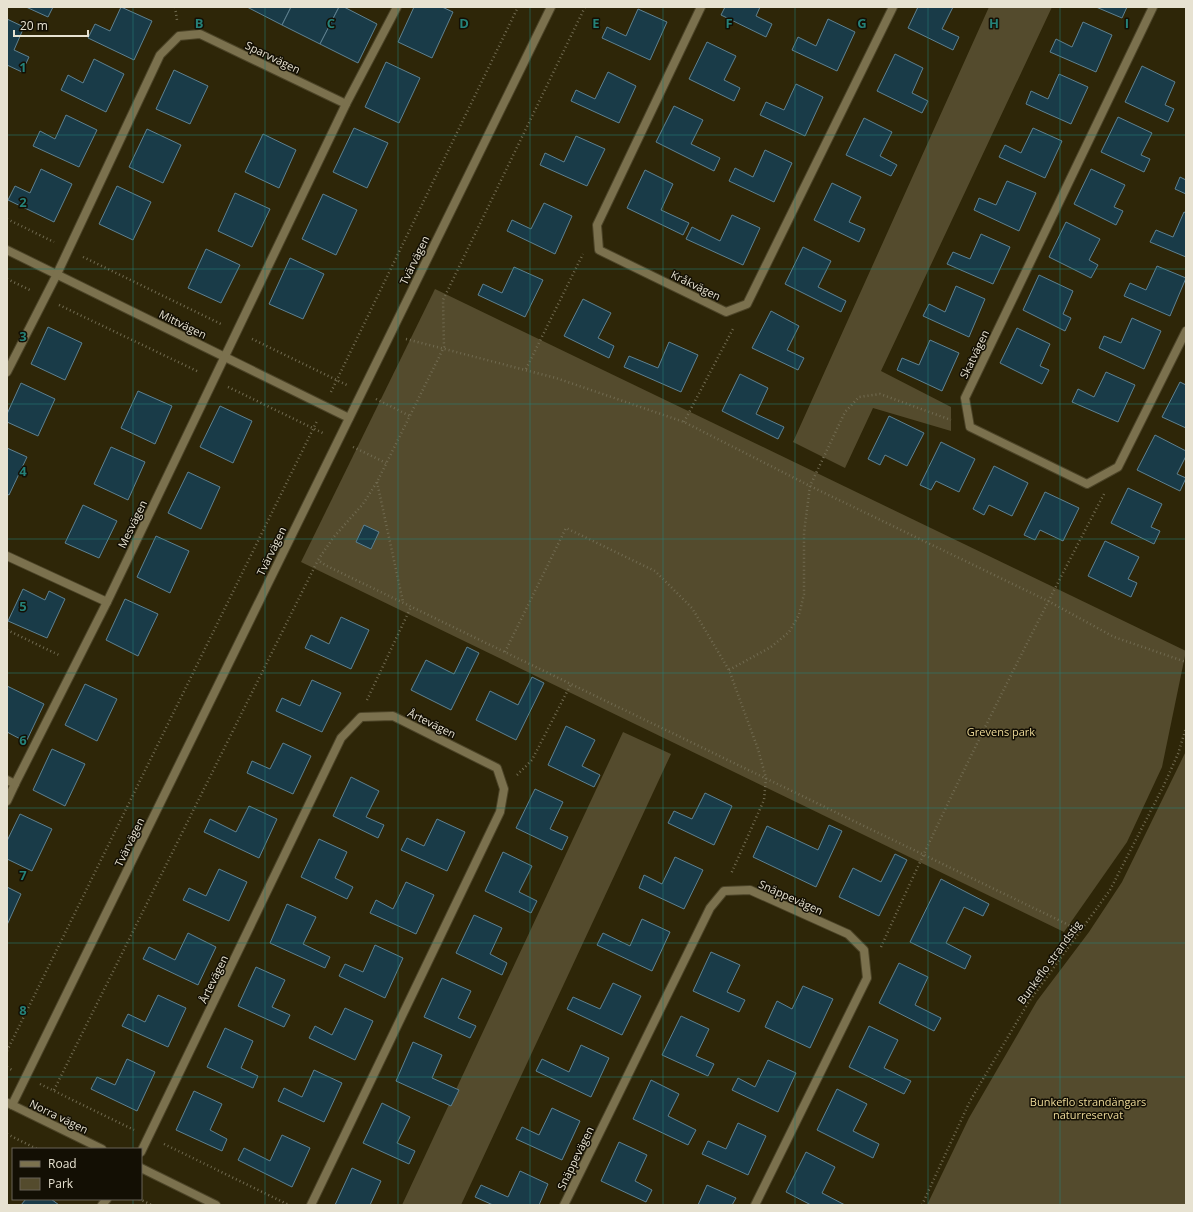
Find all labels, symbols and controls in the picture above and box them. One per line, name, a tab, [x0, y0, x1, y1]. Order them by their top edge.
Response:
scale bar	[14, 12, 88, 38]
text: B	[195, 14, 204, 32]
text: C	[327, 14, 335, 32]
text: D	[459, 14, 469, 32]
text: E	[592, 14, 600, 32]
text: F	[725, 14, 733, 32]
text: G	[857, 14, 867, 32]
text: H	[989, 14, 999, 32]
text: I	[1125, 14, 1129, 32]
text: 20 m	[20, 17, 48, 34]
street label: Sparvvägen	[243, 37, 303, 77]
text: 1	[19, 58, 27, 76]
text: 2	[19, 193, 27, 211]
street label: Tvärvägen	[396, 233, 432, 287]
street label: Kråkvägen	[669, 267, 723, 303]
street label: Mittvägen	[157, 306, 209, 342]
text: 3	[19, 327, 27, 345]
street label: Skatvägen	[956, 327, 992, 381]
text: 4	[19, 462, 27, 480]
street label: Mesvägen	[114, 497, 150, 551]
street label: Tvärvägen	[253, 524, 289, 578]
text: 5	[19, 597, 27, 615]
street label: Årtevägen	[405, 705, 459, 741]
park label: Grevens park	[967, 724, 1035, 739]
text: 6	[19, 731, 27, 749]
street label: Tvärvägen	[111, 815, 147, 869]
text: 7	[19, 866, 27, 884]
street label: Snäppevägen	[756, 876, 826, 918]
street label: Bunkeflo strandstig	[1014, 917, 1084, 1007]
street label: Årtevägen	[195, 952, 231, 1006]
text: 8	[19, 1001, 27, 1019]
park label: Bunkeflo strandängars naturreservat	[1030, 1094, 1146, 1122]
street label: Norra vägen	[27, 1095, 91, 1137]
street label: Snäppevägen	[553, 1124, 597, 1192]
legend	[12, 1148, 142, 1200]
text: Road	[48, 1155, 77, 1172]
text: Park	[48, 1175, 74, 1192]

